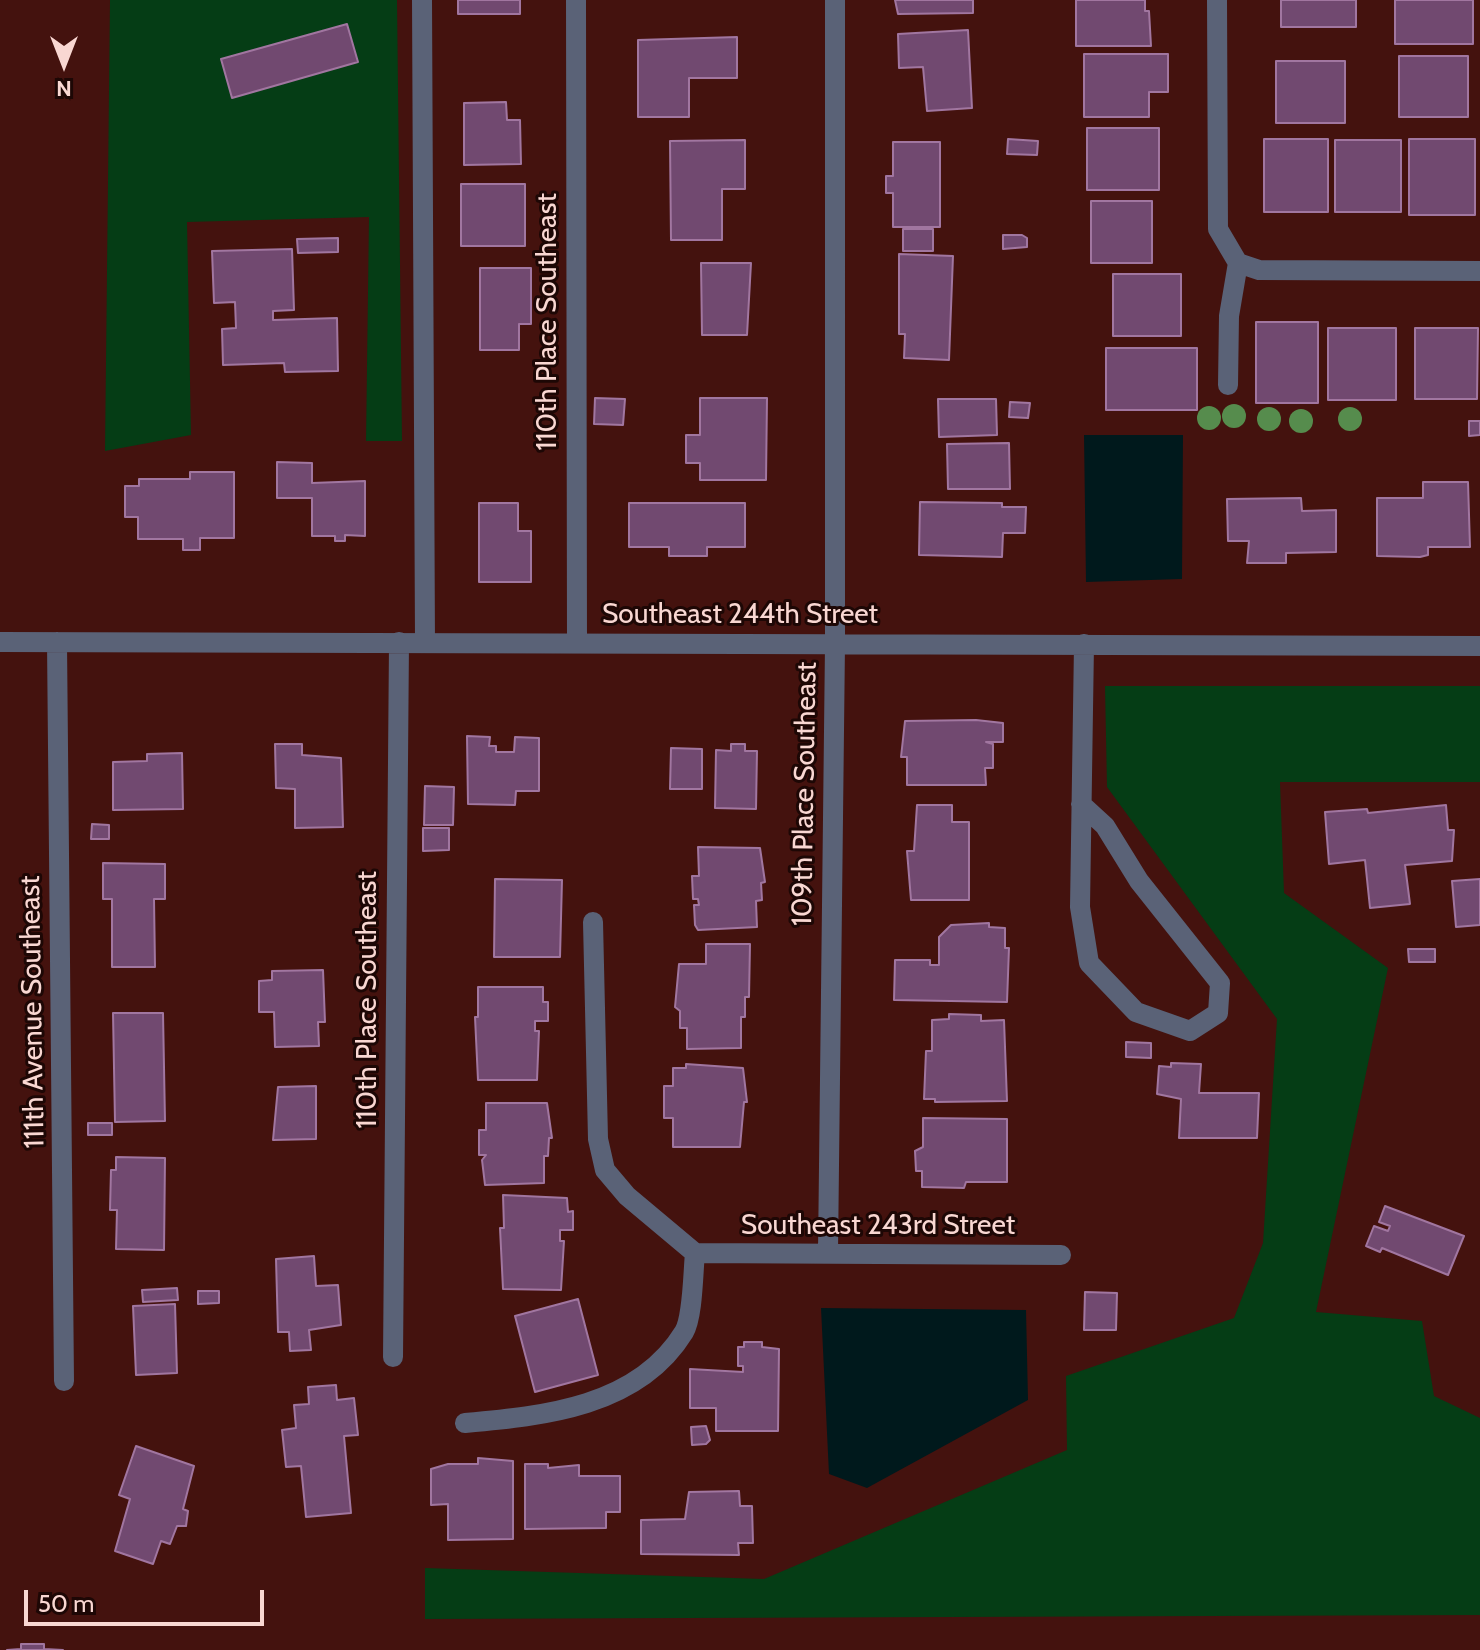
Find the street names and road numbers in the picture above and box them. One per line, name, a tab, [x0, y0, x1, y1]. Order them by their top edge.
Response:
street label: 110th Place Southeast	[531, 193, 565, 451]
street label: Southeast 244th Street	[602, 598, 878, 632]
street label: 109th Place Southeast	[786, 662, 824, 926]
street label: 110th Place Southeast	[351, 871, 385, 1129]
street label: 111th Avenue Southeast	[14, 875, 52, 1149]
street label: Southeast 243rd Street	[741, 1209, 1015, 1243]

